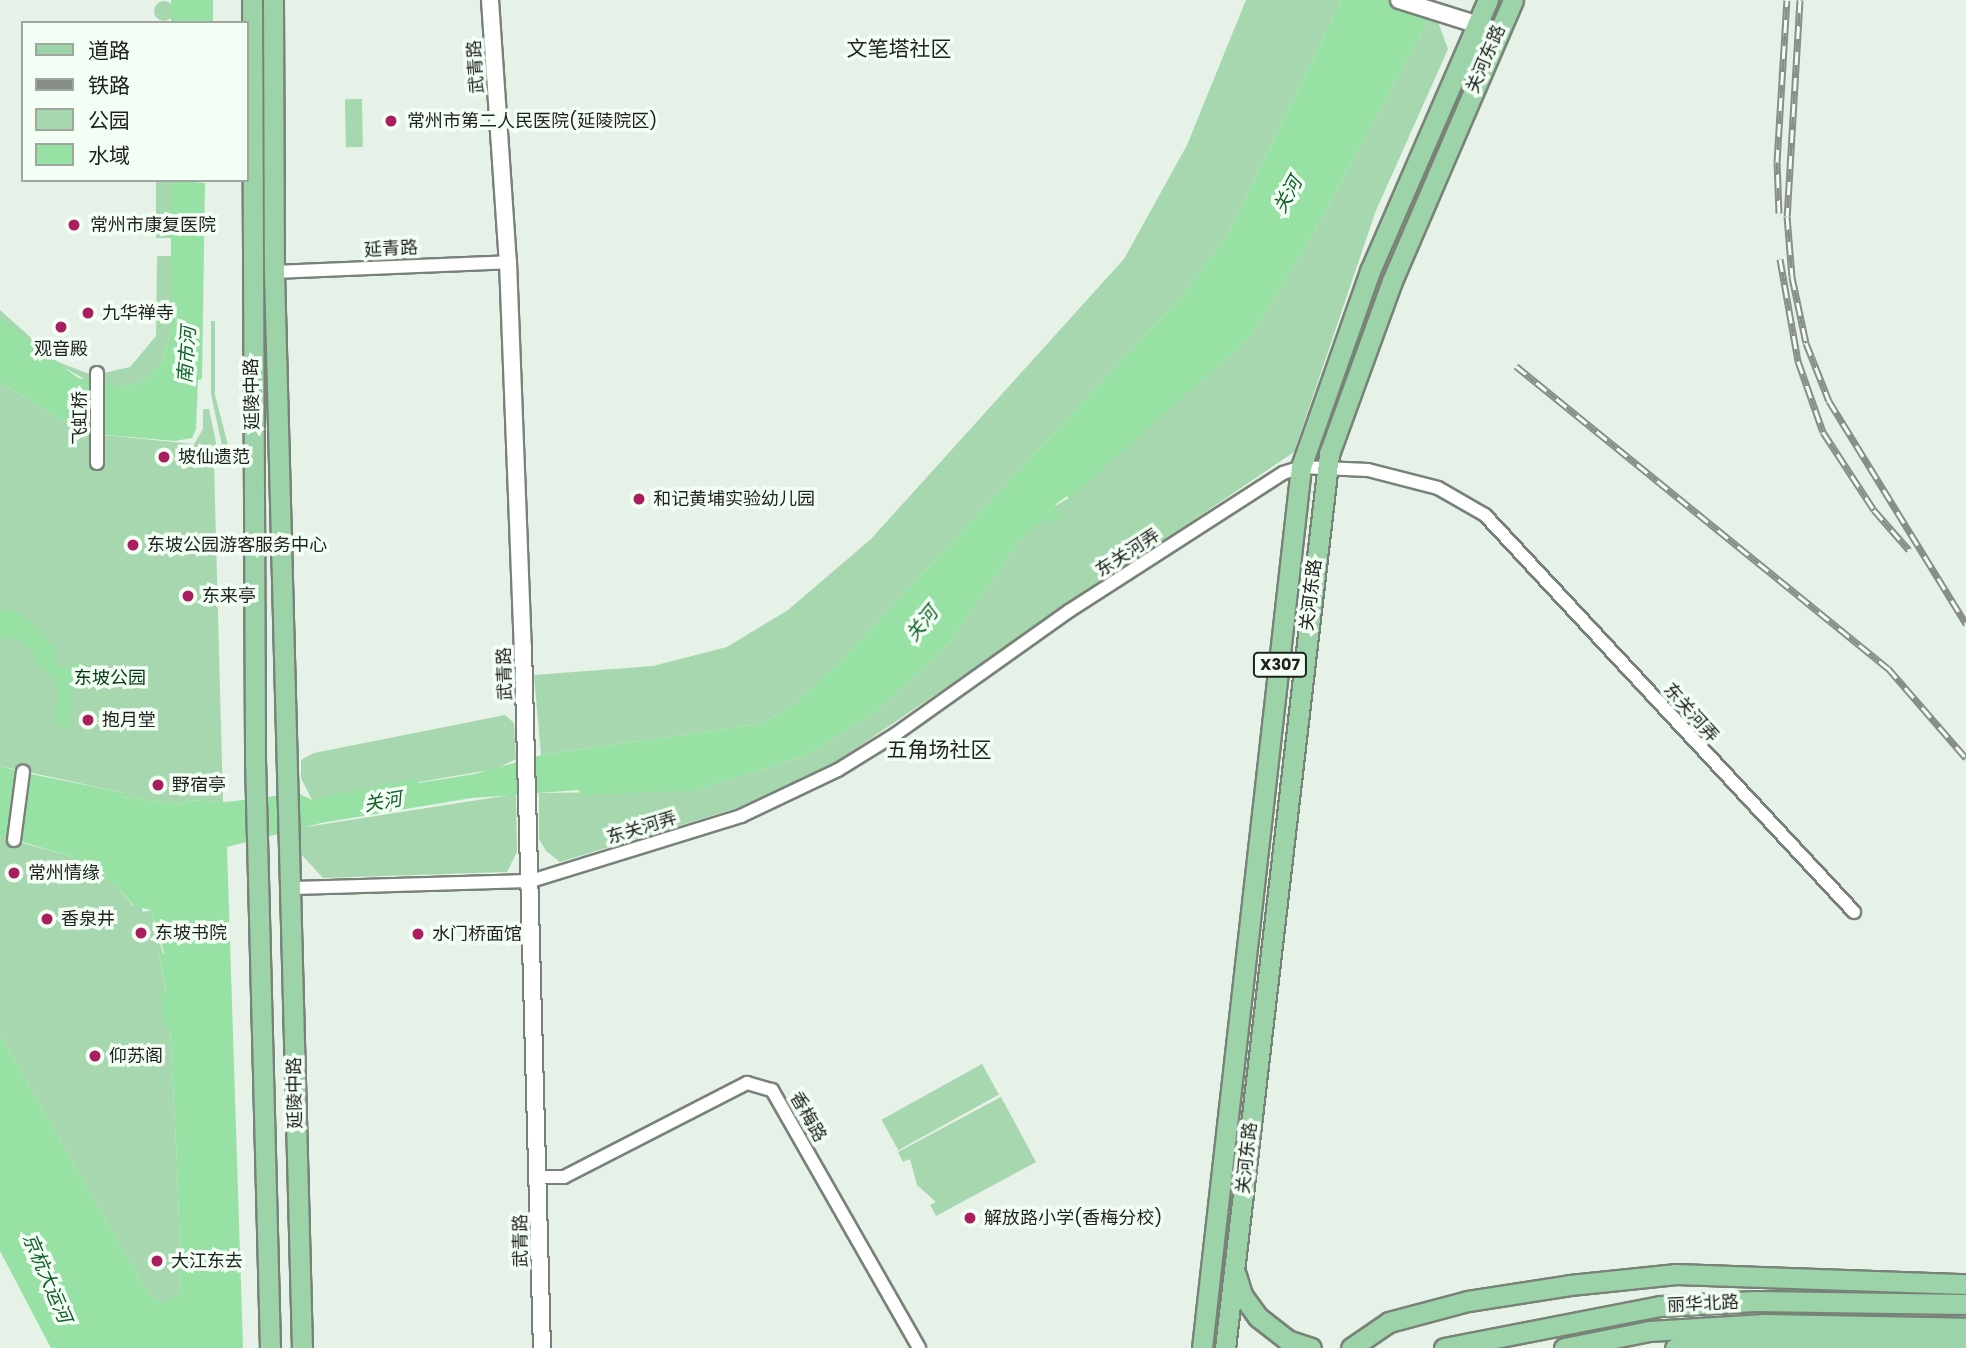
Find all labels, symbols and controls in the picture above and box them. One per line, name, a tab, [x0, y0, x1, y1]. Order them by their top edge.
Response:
legend	[21, 21, 248, 182]
street label: 关河东路	[1462, 22, 1510, 96]
text: 道路	[88, 36, 130, 65]
district label: 文笔塔社区	[847, 36, 951, 62]
street label: 武青路	[463, 39, 489, 95]
text: 铁路	[88, 71, 130, 100]
text: 公园	[88, 106, 130, 135]
place label: 常州市第二人民医院(延陵院区)	[407, 110, 657, 132]
marker: 常州市第二人民医院(延陵院区)	[381, 111, 401, 131]
text: 水域	[88, 141, 130, 170]
water label: 关河	[1269, 173, 1307, 217]
place label: 常州市康复医院	[90, 214, 216, 236]
marker: 常州市康复医院	[64, 215, 84, 235]
street label: 延青路	[363, 237, 419, 261]
place label: 九华禅寺	[102, 302, 174, 324]
marker: 九华禅寺	[80, 305, 96, 321]
marker: 观音殿	[53, 319, 69, 335]
water label: 南市河	[174, 326, 200, 384]
place label: 观音殿	[34, 338, 88, 360]
street label: 延陵中路	[241, 358, 263, 430]
street label: 飞虹桥	[69, 391, 91, 445]
place label: 坡仙遗范	[178, 446, 250, 468]
marker: 坡仙遗范	[156, 449, 172, 465]
place label: 和记黄埔实验幼儿园	[653, 488, 815, 510]
marker: 和记黄埔实验幼儿园	[631, 491, 647, 507]
street label: 东关河弄	[1092, 524, 1164, 582]
place label: 东坡公园游客服务中心	[147, 534, 327, 556]
marker: 东坡公园游客服务中心	[125, 537, 141, 553]
street label: 关河东路	[1296, 558, 1326, 632]
place label: 东来亭	[202, 585, 256, 607]
marker: 东来亭	[180, 588, 196, 604]
water label: 关河	[901, 602, 943, 646]
street label: 武青路	[493, 647, 517, 701]
road number: X307	[1252, 652, 1308, 678]
park label: 东坡公园	[74, 667, 146, 689]
street label: 东关河弄	[1659, 679, 1723, 747]
place label: 抱月堂	[102, 709, 156, 731]
marker: 抱月堂	[80, 712, 96, 728]
district label: 五角场社区	[887, 737, 991, 763]
place label: 野宿亭	[172, 774, 226, 796]
marker: 野宿亭	[150, 777, 166, 793]
water label: 关河	[362, 787, 404, 817]
street label: 东关河弄	[604, 807, 680, 849]
place label: 常州情缘	[28, 862, 100, 884]
marker: 常州情缘	[6, 865, 22, 881]
place label: 香泉井	[61, 908, 115, 930]
marker: 香泉井	[39, 911, 55, 927]
place label: 东坡书院	[155, 922, 227, 944]
place label: 水门桥面馆	[432, 923, 522, 945]
marker: 东坡书院	[133, 925, 149, 941]
marker: 水门桥面馆	[410, 926, 426, 942]
place label: 仰苏阁	[109, 1045, 163, 1067]
marker: 仰苏阁	[87, 1048, 103, 1064]
street label: 延陵中路	[284, 1057, 306, 1129]
street label: 香梅路	[785, 1088, 831, 1146]
street label: 关河东路	[1232, 1121, 1262, 1195]
place label: 解放路小学(香梅分校)	[984, 1207, 1162, 1229]
marker: 解放路小学(香梅分校)	[962, 1210, 978, 1226]
street label: 武青路	[510, 1214, 532, 1268]
water label: 京杭大运河	[18, 1230, 76, 1326]
place label: 大江东去	[171, 1250, 243, 1272]
marker: 大江东去	[149, 1253, 165, 1269]
street label: 丽华北路	[1666, 1291, 1740, 1317]

